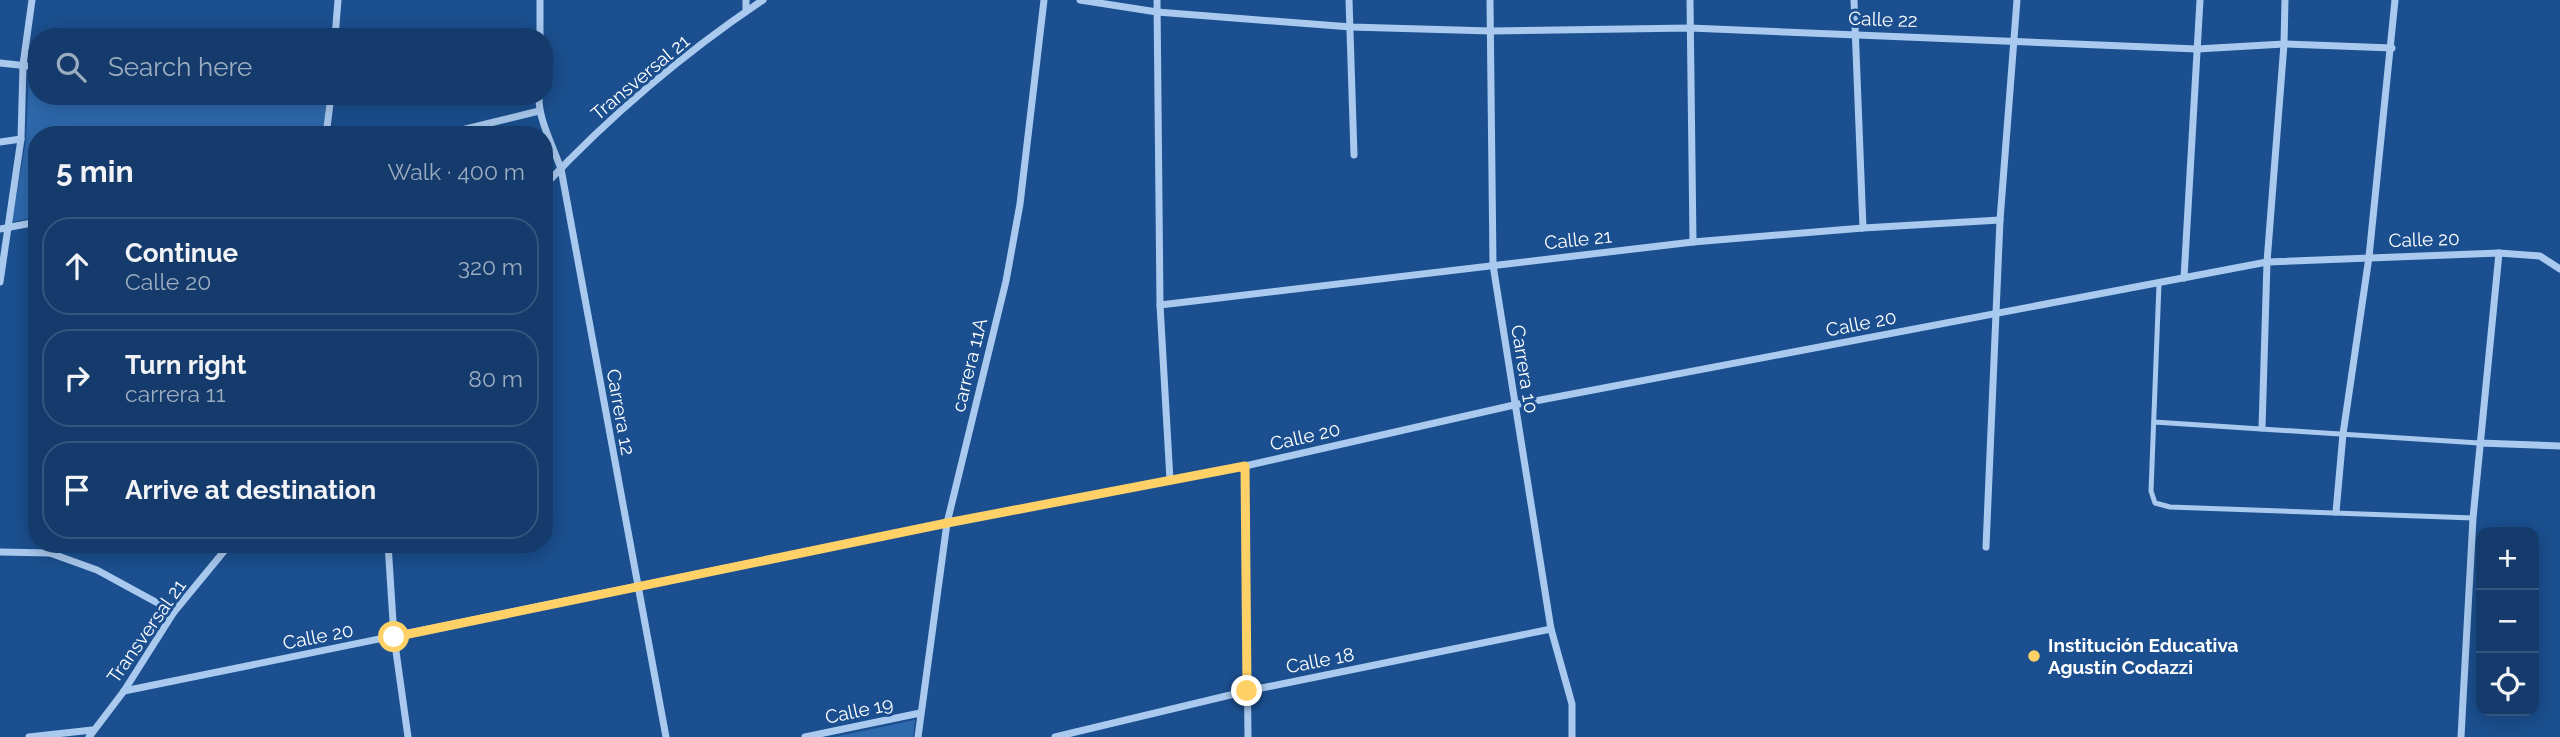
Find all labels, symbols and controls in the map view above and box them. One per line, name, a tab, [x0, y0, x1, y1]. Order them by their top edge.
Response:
street label: Calle 22	[1848, 7, 1918, 31]
search box	[28, 28, 553, 105]
street label: Transversal 21	[586, 30, 694, 124]
icon: search	[52, 48, 90, 86]
text: Search here	[108, 52, 252, 82]
text: 5 min	[56, 154, 134, 189]
text: Walk · 400 m	[387, 158, 525, 185]
street label: Calle 21	[1543, 225, 1613, 253]
street label: Calle 20	[2388, 227, 2460, 251]
text: Continue	[125, 238, 238, 268]
icon: ahead	[58, 247, 96, 285]
text: 320 m	[458, 253, 523, 280]
text: Calle 20	[125, 268, 211, 295]
street label: Calle 20	[1824, 305, 1898, 341]
street label: carrera 11A	[947, 316, 991, 414]
street label: Carrera 10	[1507, 323, 1543, 415]
text: Turn right	[125, 350, 246, 380]
icon: right	[58, 359, 96, 397]
text: 80 m	[468, 365, 523, 392]
street label: Carrera 12	[603, 367, 639, 457]
text: carrera 11	[125, 380, 226, 407]
street label: Calle 20	[1268, 417, 1342, 455]
icon: arrive	[58, 471, 96, 509]
text: Arrive at destination	[125, 475, 376, 505]
map controls	[2476, 527, 2539, 716]
button: +	[2476, 527, 2539, 590]
street label: Transversal 21	[102, 575, 190, 687]
button: −	[2476, 590, 2539, 653]
street label: Calle 20	[281, 618, 355, 654]
route start	[378, 621, 409, 652]
place label: Institución Educativa Agustín Codazzi	[2048, 634, 2239, 678]
street label: Calle 18	[1284, 643, 1356, 677]
marker: Institución Educativa Agustín Codazzi	[2026, 648, 2042, 664]
button: locate	[2476, 653, 2539, 716]
route end	[1231, 675, 1262, 706]
street label: Calle 19	[823, 692, 895, 728]

